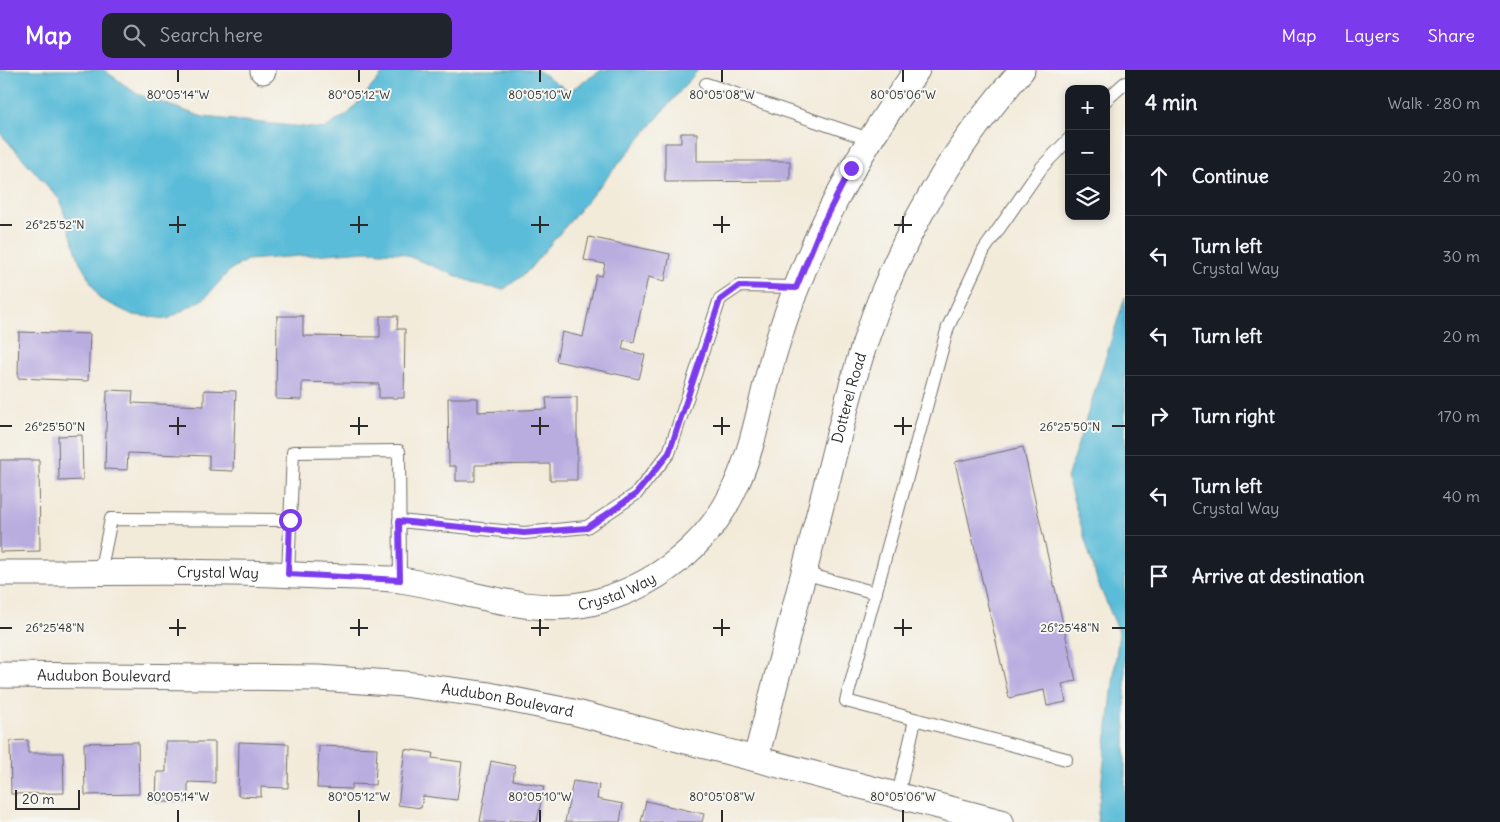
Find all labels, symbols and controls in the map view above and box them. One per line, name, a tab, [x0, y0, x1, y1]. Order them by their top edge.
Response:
search box	[102, 13, 452, 58]
text: Map	[25, 20, 72, 50]
icon: search	[120, 21, 148, 49]
text: Search here	[160, 23, 263, 47]
text: Map	[1281, 24, 1316, 47]
text: Layers	[1344, 24, 1400, 47]
text: Share	[1428, 24, 1475, 47]
map controls	[1065, 85, 1110, 220]
button: +	[1065, 85, 1110, 130]
text: 80°05'14"W	[147, 87, 209, 102]
text: 80°05'12"W	[328, 87, 390, 102]
text: 80°05'10"W	[508, 87, 572, 102]
text: 80°05'08"W	[689, 87, 755, 102]
text: 80°05'06"W	[870, 87, 936, 102]
text: 4 min	[1145, 89, 1197, 116]
text: Walk · 280 m	[1388, 93, 1480, 113]
button: −	[1065, 130, 1110, 175]
route end	[840, 157, 863, 180]
icon: ahead	[1145, 162, 1173, 190]
text: Continue	[1192, 164, 1269, 188]
text: 20 m	[1443, 166, 1480, 186]
button: layers	[1065, 175, 1110, 220]
text: 26°25'52"N	[25, 217, 85, 232]
text: Turn left	[1192, 234, 1262, 258]
icon: left	[1145, 242, 1173, 270]
text: 30 m	[1443, 246, 1480, 266]
text: Crystal Way	[1192, 258, 1279, 278]
icon: left	[1145, 322, 1173, 350]
text: Turn left	[1192, 324, 1262, 348]
text: 20 m	[1443, 326, 1480, 346]
street label: Dotterel Road	[827, 350, 870, 445]
icon: right	[1145, 402, 1173, 430]
text: Turn right	[1192, 404, 1275, 428]
text: 170 m	[1437, 406, 1480, 426]
text: 26°25'50"N	[25, 419, 85, 434]
text: 26°25'50"N	[1040, 419, 1100, 434]
text: Turn left	[1192, 474, 1262, 498]
icon: left	[1145, 482, 1173, 510]
text: 40 m	[1442, 486, 1480, 506]
text: Crystal Way	[1192, 498, 1279, 518]
route start	[279, 509, 302, 532]
street label: Crystal Way	[177, 562, 259, 582]
icon: arrive	[1145, 562, 1173, 590]
text: Arrive at destination	[1192, 564, 1365, 588]
street label: Crystal Way	[577, 568, 659, 614]
text: 26°25'48"N	[25, 620, 85, 635]
text: 26°25'48"N	[1040, 620, 1100, 635]
street label: Audubon Boulevard	[37, 665, 171, 686]
street label: Audubon Boulevard	[440, 679, 576, 721]
scale bar	[15, 787, 80, 810]
text: 80°05'14"W	[147, 789, 209, 804]
text: 80°05'12"W	[328, 789, 390, 804]
text: 80°05'10"W	[508, 789, 572, 804]
text: 80°05'08"W	[689, 789, 755, 804]
text: 80°05'06"W	[870, 789, 936, 804]
text: 20 m	[22, 790, 55, 808]

